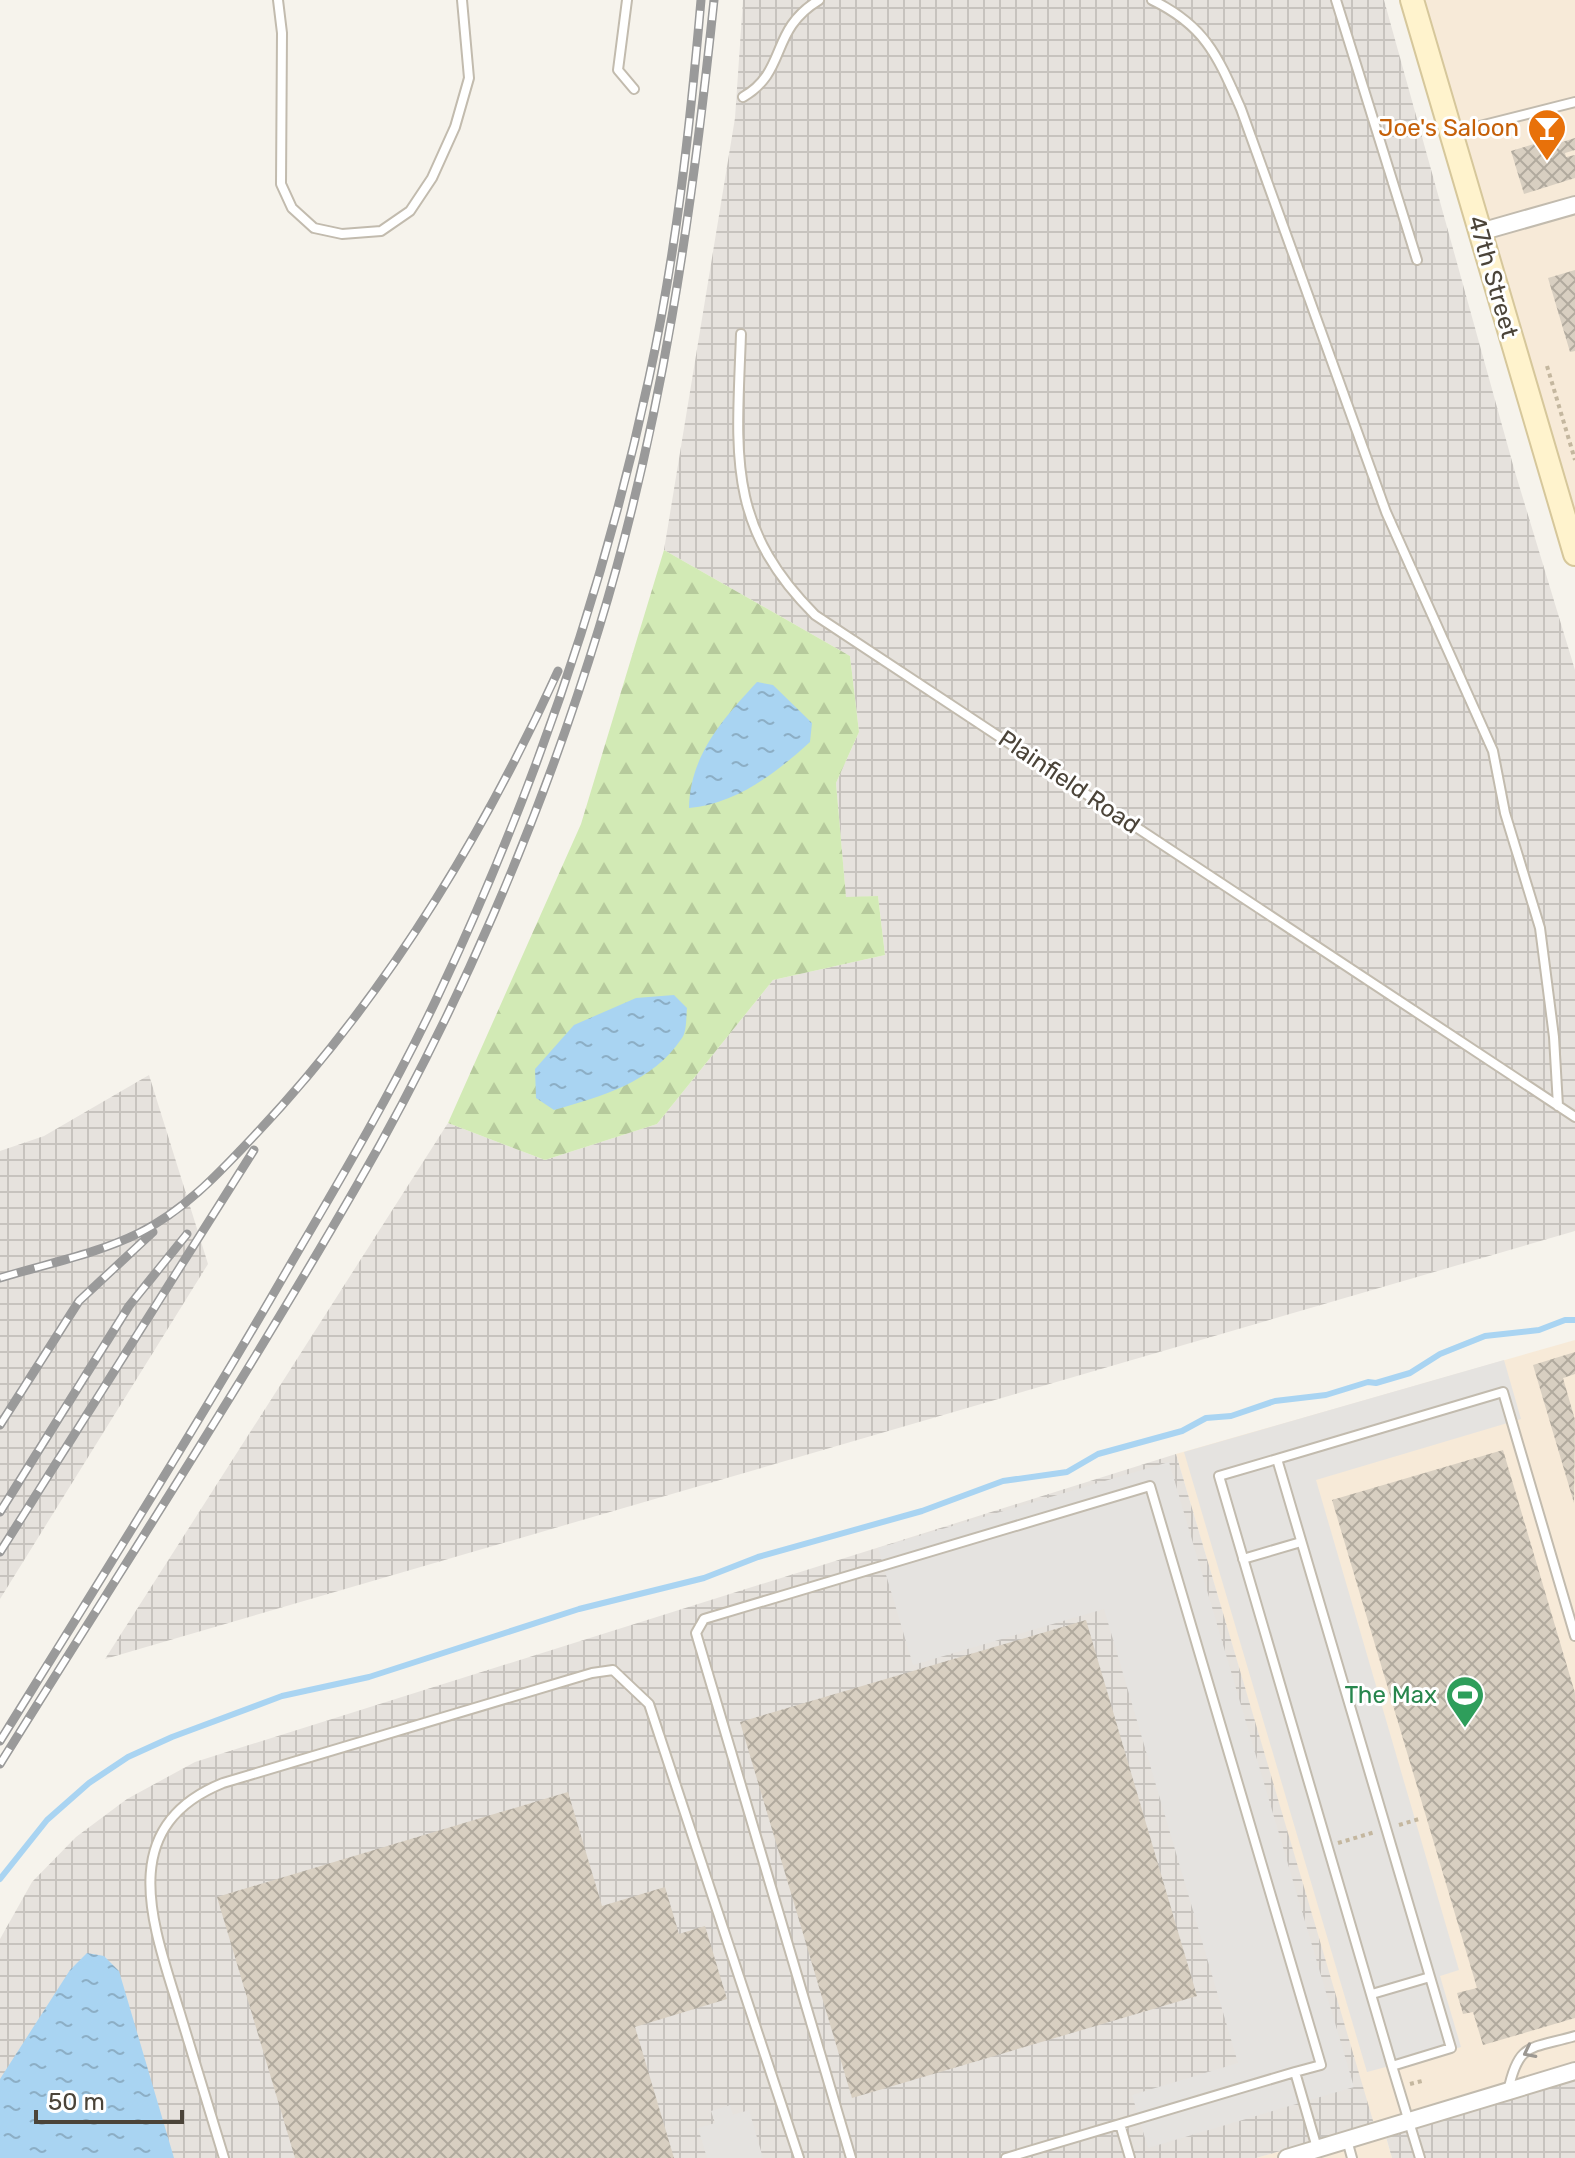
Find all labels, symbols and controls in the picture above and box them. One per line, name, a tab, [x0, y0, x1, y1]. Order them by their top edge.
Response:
bar icon: Joe's Saloon	[1526, 107, 1568, 162]
place label: Joe's Saloon	[1378, 114, 1519, 142]
street label: 47th Street	[1462, 213, 1524, 341]
street label: Plainfield Road	[993, 725, 1145, 839]
sports icon: The Max	[1444, 1674, 1486, 1729]
place label: The Max	[1344, 1681, 1437, 1709]
one-way arrow	[1523, 2042, 1537, 2058]
scale bar	[36, 2074, 182, 2124]
text: 50 m	[48, 2088, 105, 2116]

